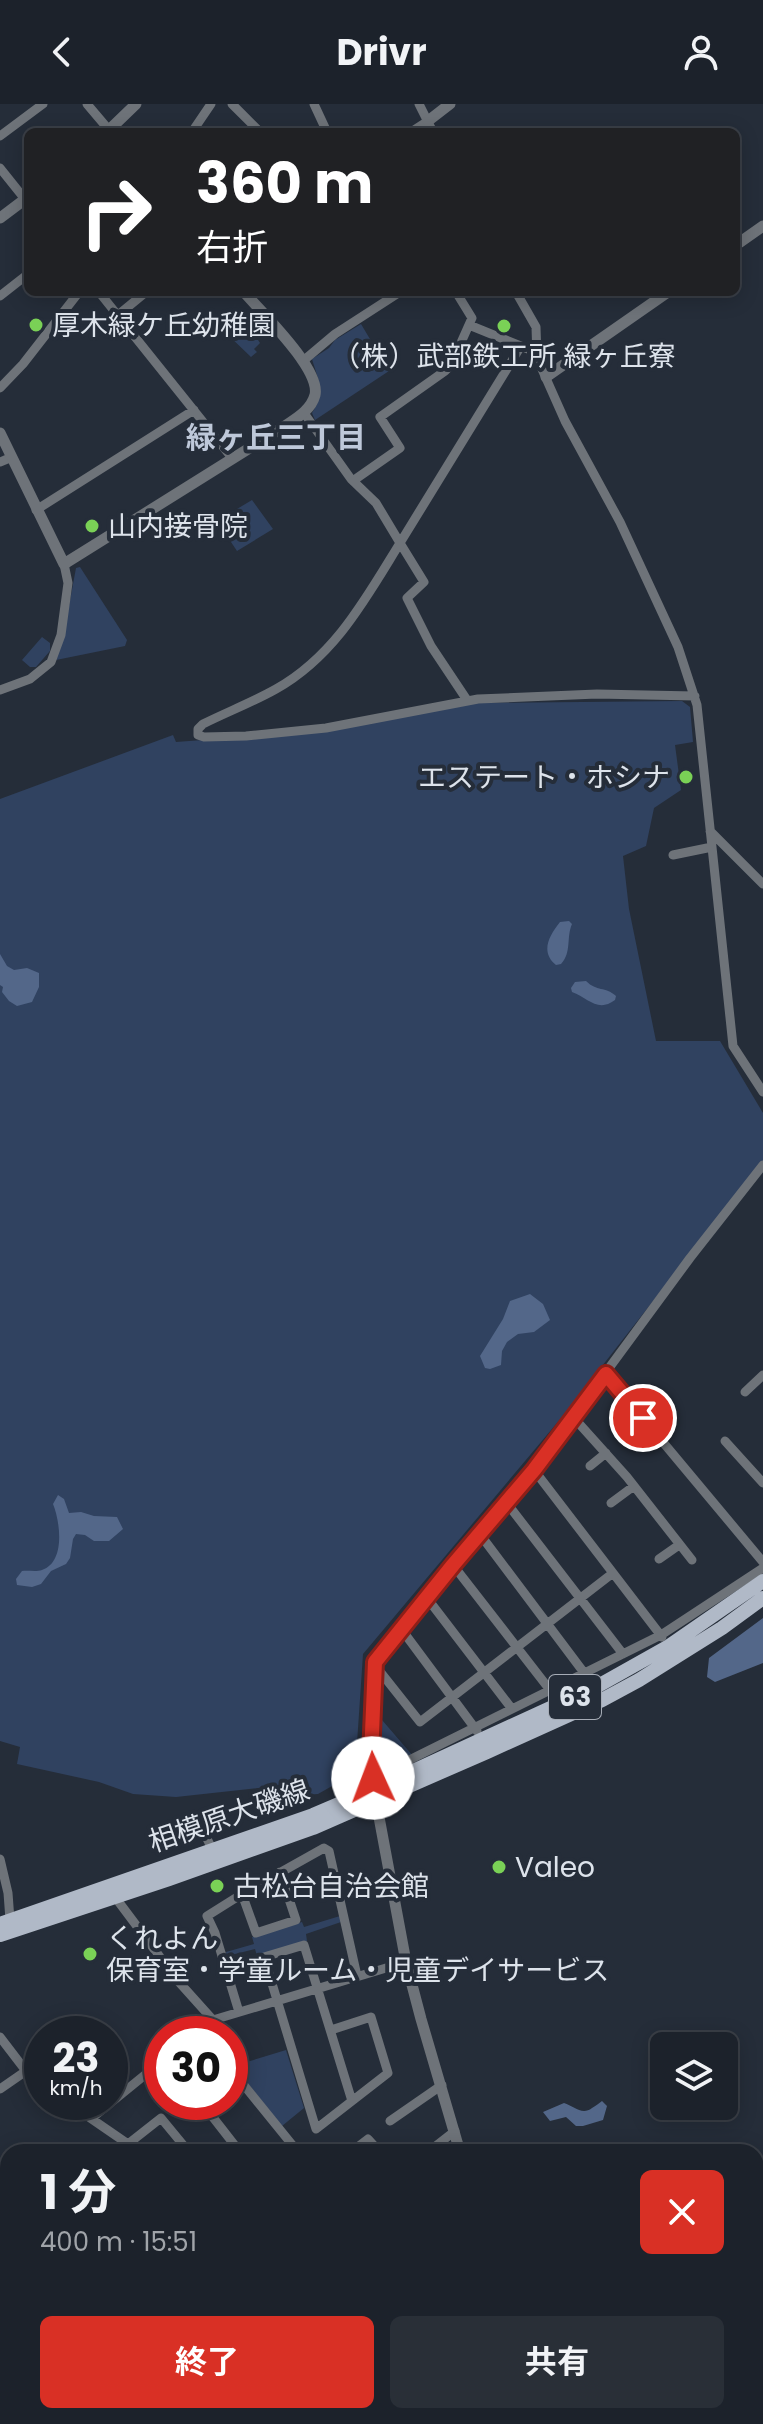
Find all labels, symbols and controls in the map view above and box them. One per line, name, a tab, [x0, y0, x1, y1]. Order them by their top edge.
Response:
text: Drivr	[336, 27, 427, 78]
icon: back	[40, 30, 84, 74]
icon: person	[679, 30, 723, 74]
text: 360 m	[196, 144, 373, 223]
icon: right	[64, 160, 168, 264]
text: 右折	[196, 222, 268, 273]
place label: 厚木緑ケ丘幼稚園	[52, 306, 276, 345]
marker: 厚木緑ケ丘幼稚園	[27, 316, 45, 334]
marker: （株）武部鉄工所 緑ヶ丘寮	[495, 317, 513, 335]
place label: （株）武部鉄工所 緑ヶ丘寮	[332, 337, 676, 376]
district label: 緑ヶ丘三丁目	[186, 416, 366, 459]
place label: 山内接骨院	[108, 507, 248, 546]
marker: 山内接骨院	[83, 517, 101, 535]
place label: エステート・ホシナ	[418, 758, 670, 797]
marker: エステート・ホシナ	[677, 768, 695, 786]
pin	[609, 1384, 677, 1452]
icon: arrive	[621, 1396, 665, 1440]
road number: 63	[549, 1675, 601, 1719]
position arrow	[331, 1736, 415, 1820]
street label: 相模原大磯線	[143, 1770, 315, 1862]
place label: Valeo	[515, 1848, 595, 1887]
marker: Valeo	[490, 1858, 508, 1876]
place label: 古松台自治会館	[233, 1867, 429, 1906]
marker: 古松台自治会館	[208, 1877, 226, 1895]
place label: くれよん 保育室・学童ルーム・児童デイサービス	[106, 1919, 609, 1990]
marker: くれよん 保育室・学童ルーム・児童デイサービス	[81, 1945, 99, 1963]
speed limit sign: 30	[144, 2016, 248, 2120]
text: 23	[52, 2030, 100, 2086]
map controls	[650, 2032, 738, 2120]
button: layers	[650, 2032, 738, 2120]
text: km/h	[49, 2074, 103, 2102]
text: 1 分	[40, 2159, 116, 2226]
button: close	[640, 2170, 724, 2254]
text: 400 m · 15:51	[40, 2224, 197, 2260]
button: 終了	[40, 2316, 374, 2408]
button: 共有	[390, 2316, 724, 2408]

